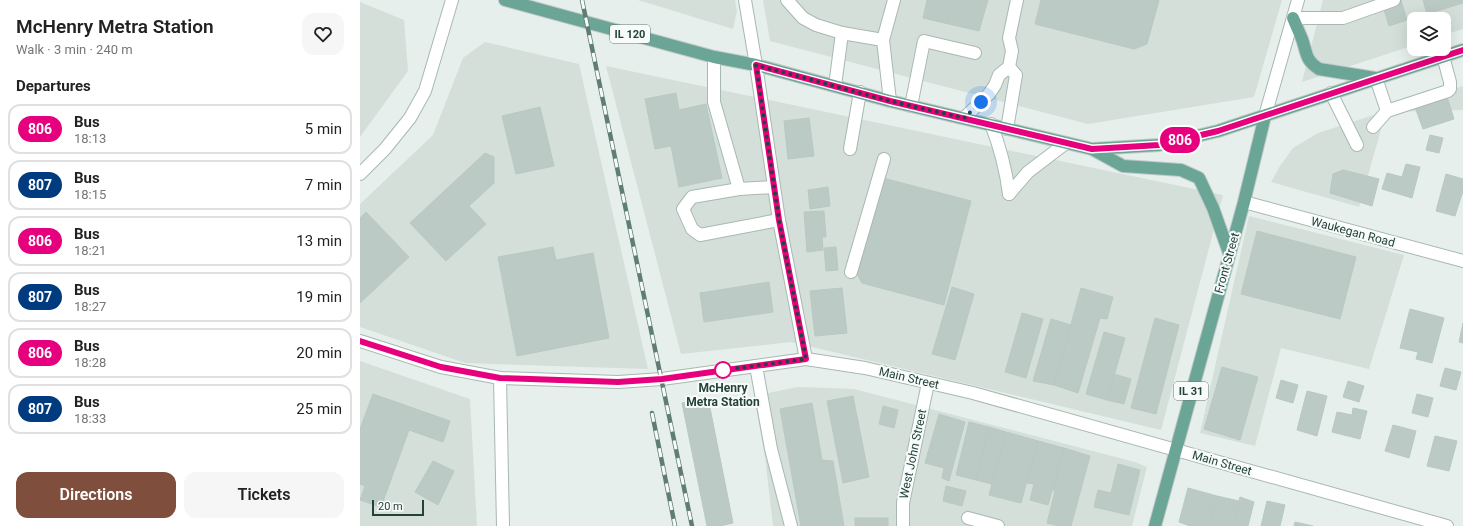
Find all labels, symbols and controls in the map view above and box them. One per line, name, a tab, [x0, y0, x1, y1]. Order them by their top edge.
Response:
map controls	[1407, 12, 1451, 56]
button: layers	[1407, 12, 1451, 56]
button: heart	[302, 13, 344, 55]
text: McHenry Metra Station	[16, 15, 214, 38]
road number: IL 120	[610, 25, 650, 43]
text: Walk · 3 min · 240 m	[16, 42, 133, 57]
text: Departures	[16, 77, 91, 95]
your location	[971, 92, 991, 112]
text: Bus	[74, 113, 100, 131]
text: 5 min	[305, 120, 342, 138]
text: 806	[28, 121, 52, 137]
line badge: 806	[1157, 127, 1203, 153]
text: 18:13	[74, 131, 106, 146]
text: 806	[1168, 132, 1192, 148]
text: Bus	[74, 169, 100, 187]
text: 7 min	[305, 176, 342, 194]
text: 807	[28, 177, 52, 193]
text: 18:15	[74, 187, 106, 202]
street label: Waukegan Road	[1309, 214, 1397, 250]
text: Bus	[74, 225, 100, 243]
street label: Front Street	[1212, 231, 1242, 295]
text: 13 min	[296, 232, 342, 250]
text: 806	[28, 233, 52, 249]
text: 18:21	[74, 243, 106, 258]
text: Bus	[74, 281, 100, 299]
text: 19 min	[296, 288, 342, 306]
text: 807	[28, 289, 52, 305]
text: 18:27	[74, 299, 106, 314]
text: Bus	[74, 337, 100, 355]
text: 20 min	[296, 344, 342, 362]
text: 806	[28, 345, 52, 361]
text: 18:28	[74, 355, 106, 370]
marker: McHenry Metra Station	[714, 361, 732, 379]
street label: Main Street	[878, 364, 940, 392]
place label: McHenry Metra Station	[686, 381, 760, 409]
road number: IL 31	[1174, 382, 1208, 400]
text: Bus	[74, 393, 100, 411]
text: 25 min	[296, 400, 342, 418]
text: 807	[28, 401, 52, 417]
street label: West John Street	[897, 408, 929, 500]
text: 18:33	[74, 411, 106, 426]
street label: Main Street	[1191, 448, 1253, 478]
button: Directions	[16, 472, 176, 518]
button: Tickets	[184, 472, 344, 518]
scale bar	[372, 498, 424, 517]
text: 20 m	[378, 500, 403, 513]

